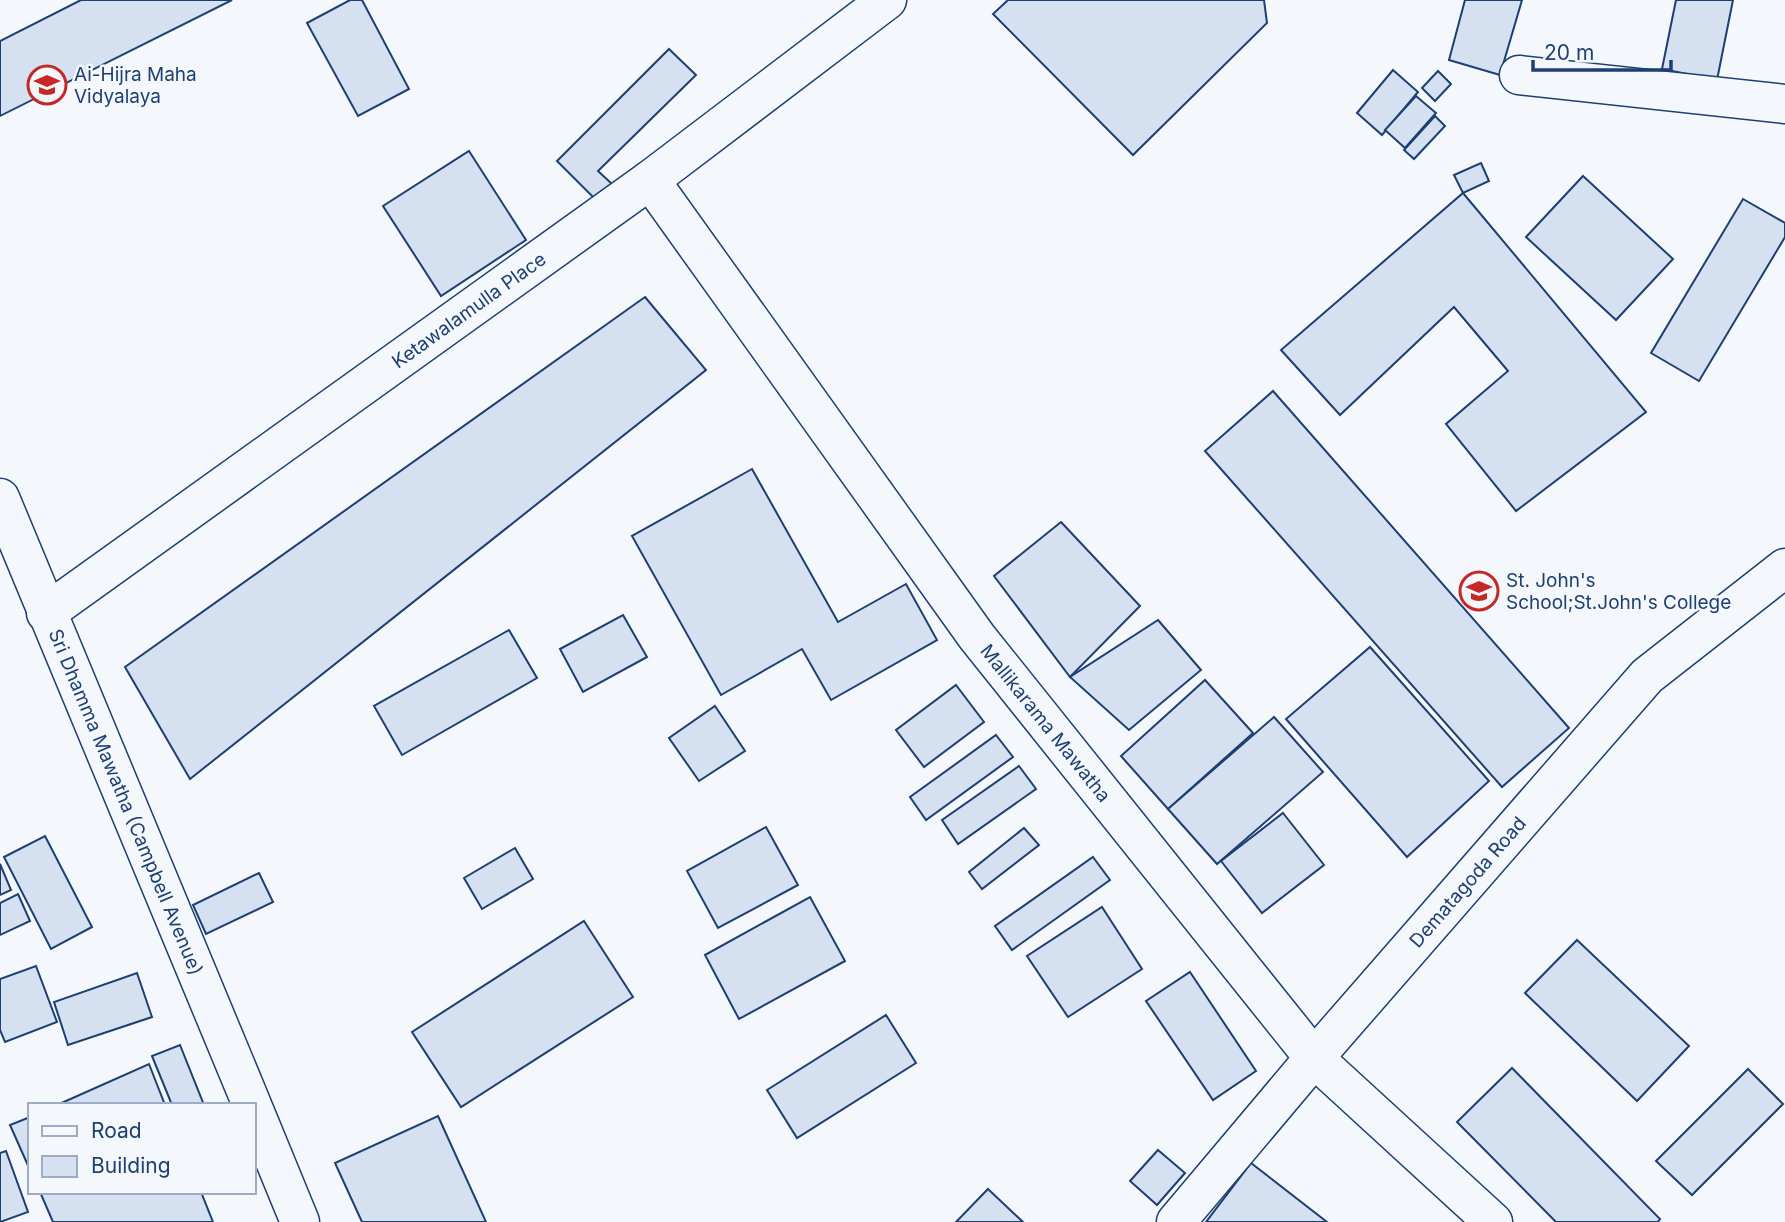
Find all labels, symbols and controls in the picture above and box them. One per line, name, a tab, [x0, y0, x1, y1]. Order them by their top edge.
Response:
scale bar	[1533, 28, 1671, 72]
text: 20 m	[1544, 40, 1594, 65]
place label: Ai-Hijra Maha Vidyalaya	[74, 63, 197, 108]
school or university icon: Ai-Hijra Maha Vidyalaya	[26, 64, 68, 106]
street label: Ketawalamulla Place	[387, 247, 550, 373]
place label: St. John's School;St.John's College	[1506, 569, 1731, 614]
school or university icon: St. John's School;St.John's College	[1458, 570, 1500, 612]
street label: Sri Dhamma Mawatha (Campbell Avenue)	[44, 626, 208, 979]
street label: Mallikarama Mawatha	[975, 640, 1115, 807]
street label: Dematagoda Road	[1405, 812, 1531, 952]
legend	[28, 1103, 256, 1194]
text: Road	[91, 1118, 142, 1143]
text: Building	[91, 1153, 171, 1178]

